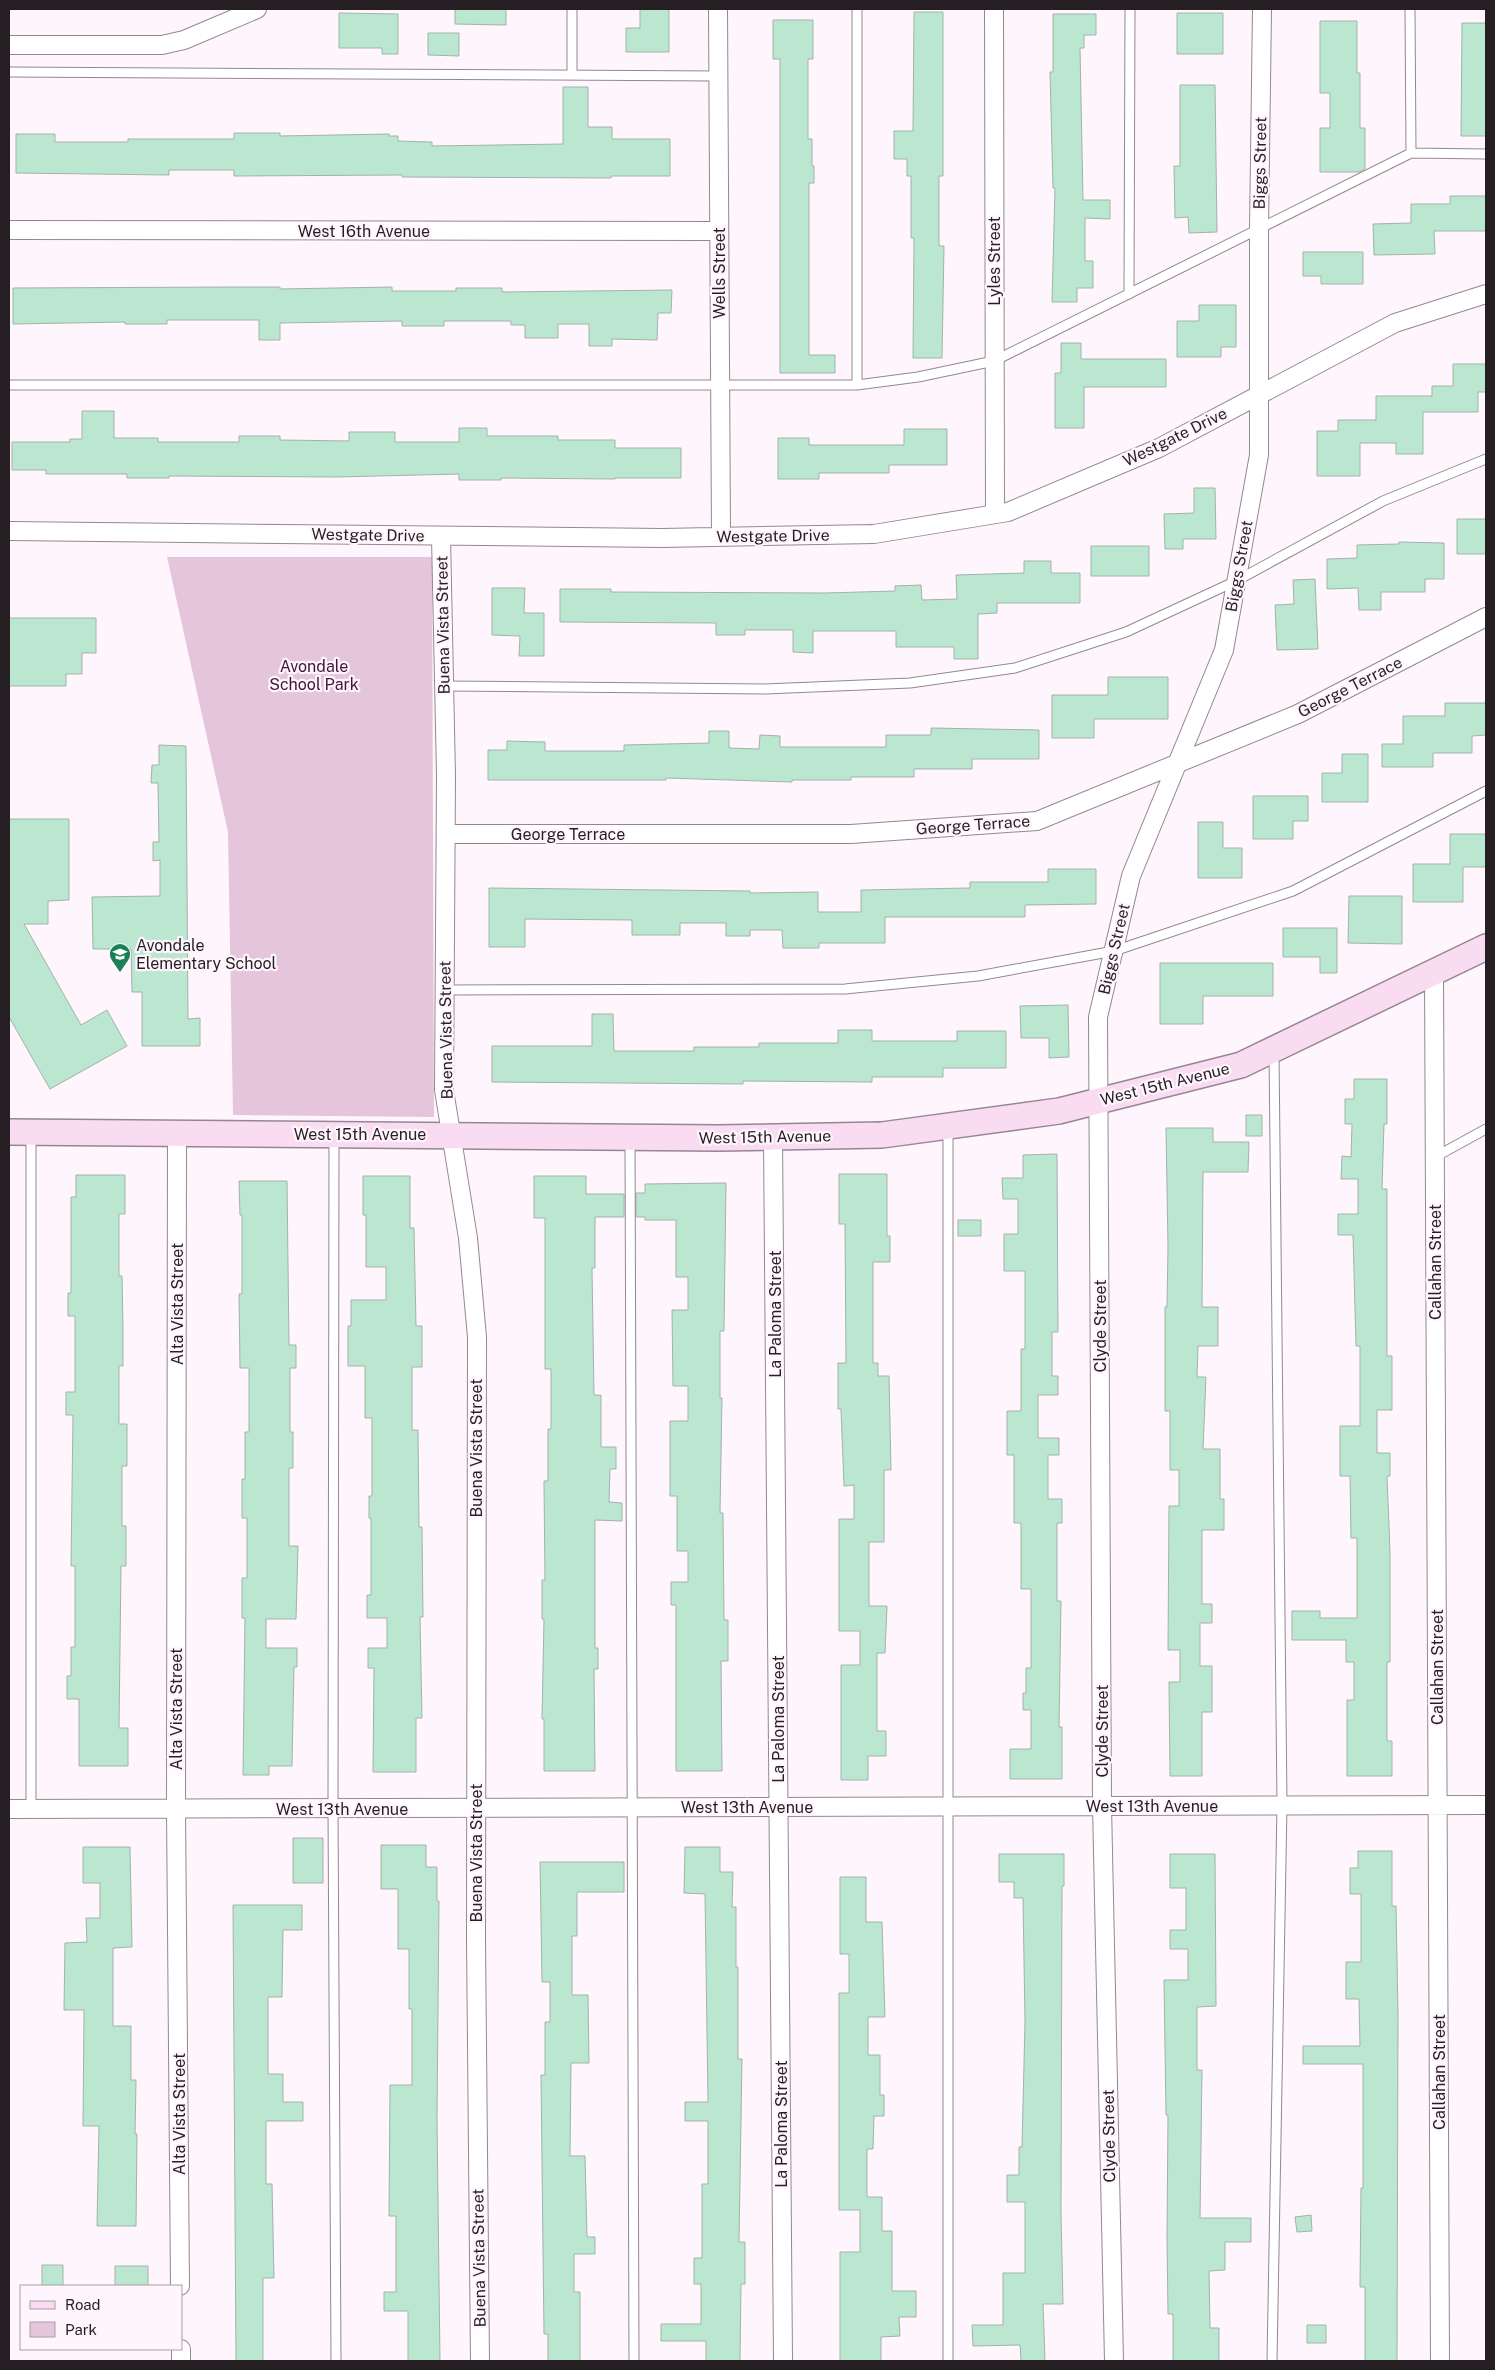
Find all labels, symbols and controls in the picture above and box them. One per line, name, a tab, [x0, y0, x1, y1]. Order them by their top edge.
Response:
street label: Biggs Street	[1250, 116, 1270, 210]
street label: Lyles Street	[985, 216, 1004, 306]
street label: West 16th Avenue	[298, 222, 430, 241]
street label: Wells Street	[710, 227, 729, 319]
street label: Westgate Drive	[1120, 404, 1230, 470]
street label: Biggs Street	[1222, 519, 1256, 613]
street label: Westgate Drive	[311, 525, 425, 545]
street label: Westgate Drive	[716, 526, 830, 546]
street label: Buena Vista Street	[432, 555, 454, 695]
street label: George Terrace	[1295, 653, 1405, 721]
park label: Avondale School Park	[269, 657, 359, 694]
street label: George Terrace	[915, 812, 1031, 838]
street label: George Terrace	[511, 825, 625, 844]
street label: Biggs Street	[1094, 902, 1134, 996]
place label: Avondale Elementary School	[136, 936, 277, 973]
school or university icon: Avondale Elementary School	[108, 942, 132, 973]
street label: Buena Vista Street	[435, 960, 457, 1100]
street label: West 15th Avenue	[1098, 1059, 1232, 1109]
street label: West 15th Avenue	[294, 1125, 426, 1144]
street label: West 15th Avenue	[699, 1126, 831, 1148]
street label: Callahan Street	[1426, 1204, 1445, 1320]
street label: Alta Vista Street	[168, 1243, 187, 1365]
street label: La Paloma Street	[766, 1250, 785, 1378]
street label: Clyde Street	[1091, 1279, 1110, 1373]
street label: Buena Vista Street	[467, 1379, 486, 1517]
street label: Callahan Street	[1428, 1609, 1447, 1725]
street label: Alta Vista Street	[167, 1648, 186, 1770]
street label: La Paloma Street	[769, 1655, 788, 1783]
street label: Clyde Street	[1093, 1684, 1112, 1778]
street label: Buena Vista Street	[467, 1784, 486, 1922]
street label: West 13th Avenue	[1086, 1797, 1218, 1816]
street label: West 13th Avenue	[681, 1798, 813, 1817]
street label: West 13th Avenue	[276, 1800, 408, 1819]
street label: Callahan Street	[1430, 2014, 1449, 2130]
street label: Alta Vista Street	[170, 2053, 189, 2175]
street label: La Paloma Street	[772, 2060, 791, 2188]
street label: Clyde Street	[1099, 2089, 1119, 2183]
street label: Buena Vista Street	[468, 2188, 490, 2328]
legend	[20, 2285, 182, 2350]
text: Road	[65, 2296, 101, 2313]
text: Park	[65, 2321, 97, 2338]

